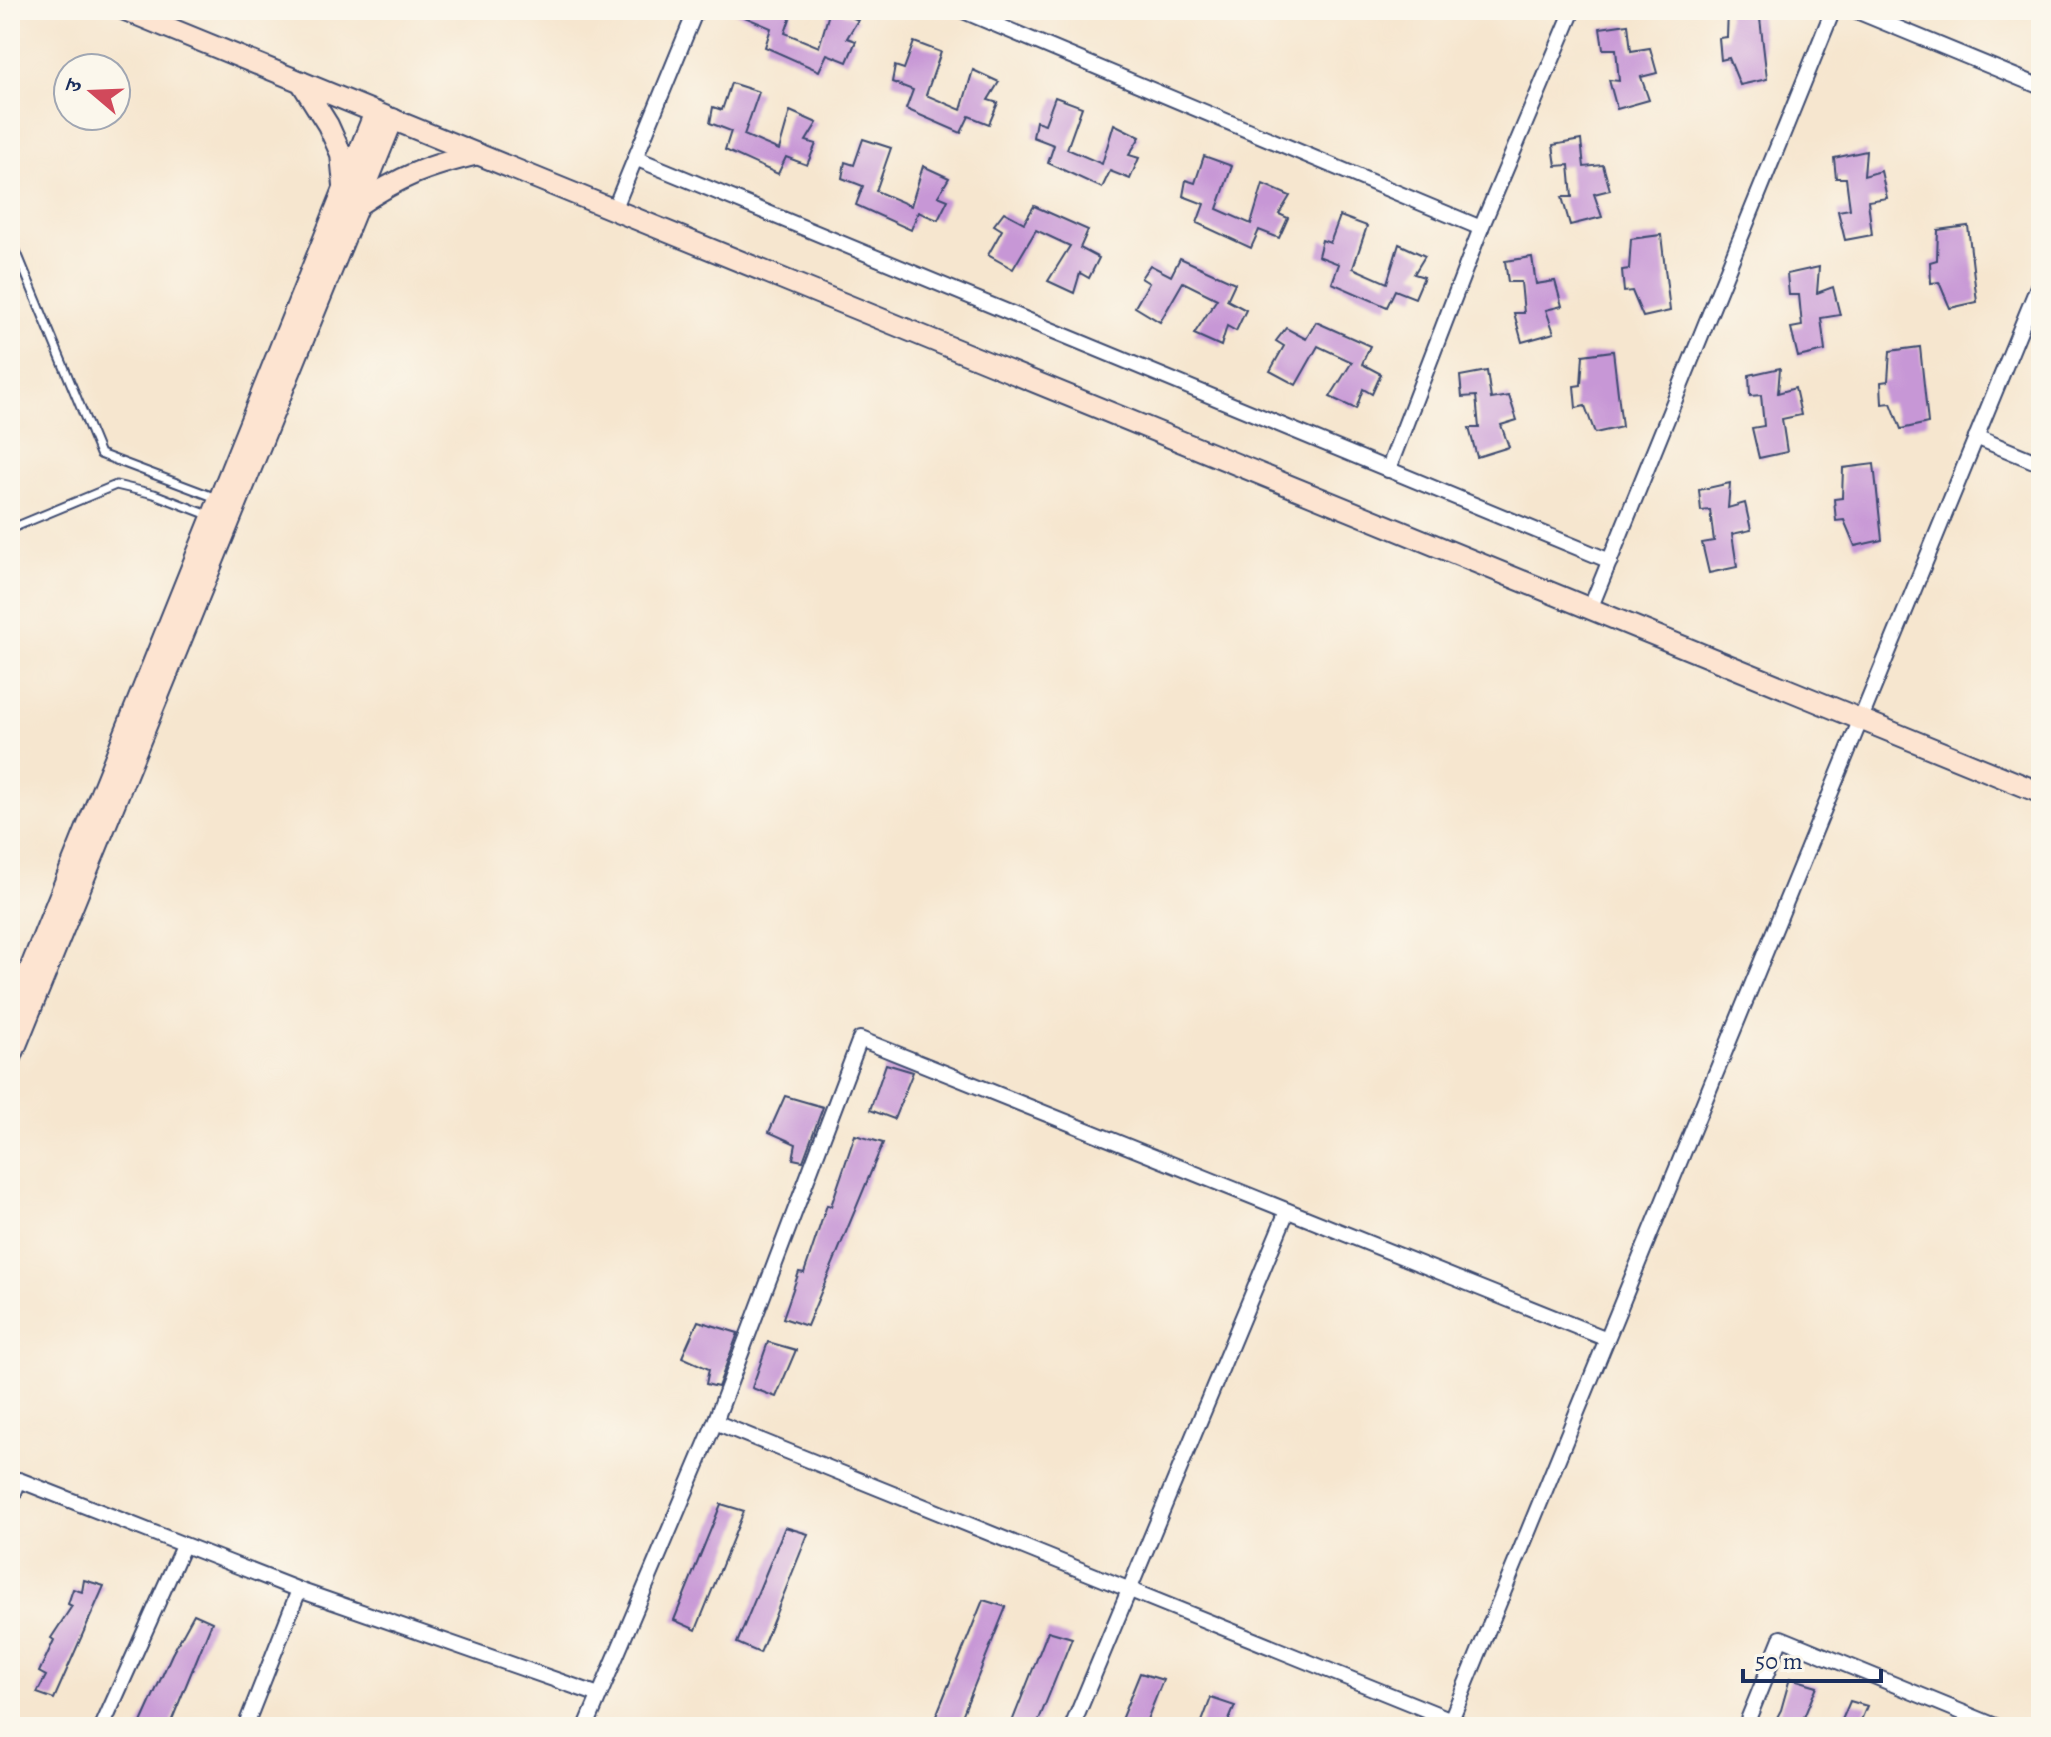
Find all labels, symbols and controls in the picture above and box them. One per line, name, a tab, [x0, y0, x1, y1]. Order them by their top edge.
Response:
north arrow	[52, 52, 132, 132]
text: उ	[57, 74, 91, 98]
scale bar	[1743, 1633, 1881, 1683]
text: 50 m	[1755, 1645, 1803, 1677]

